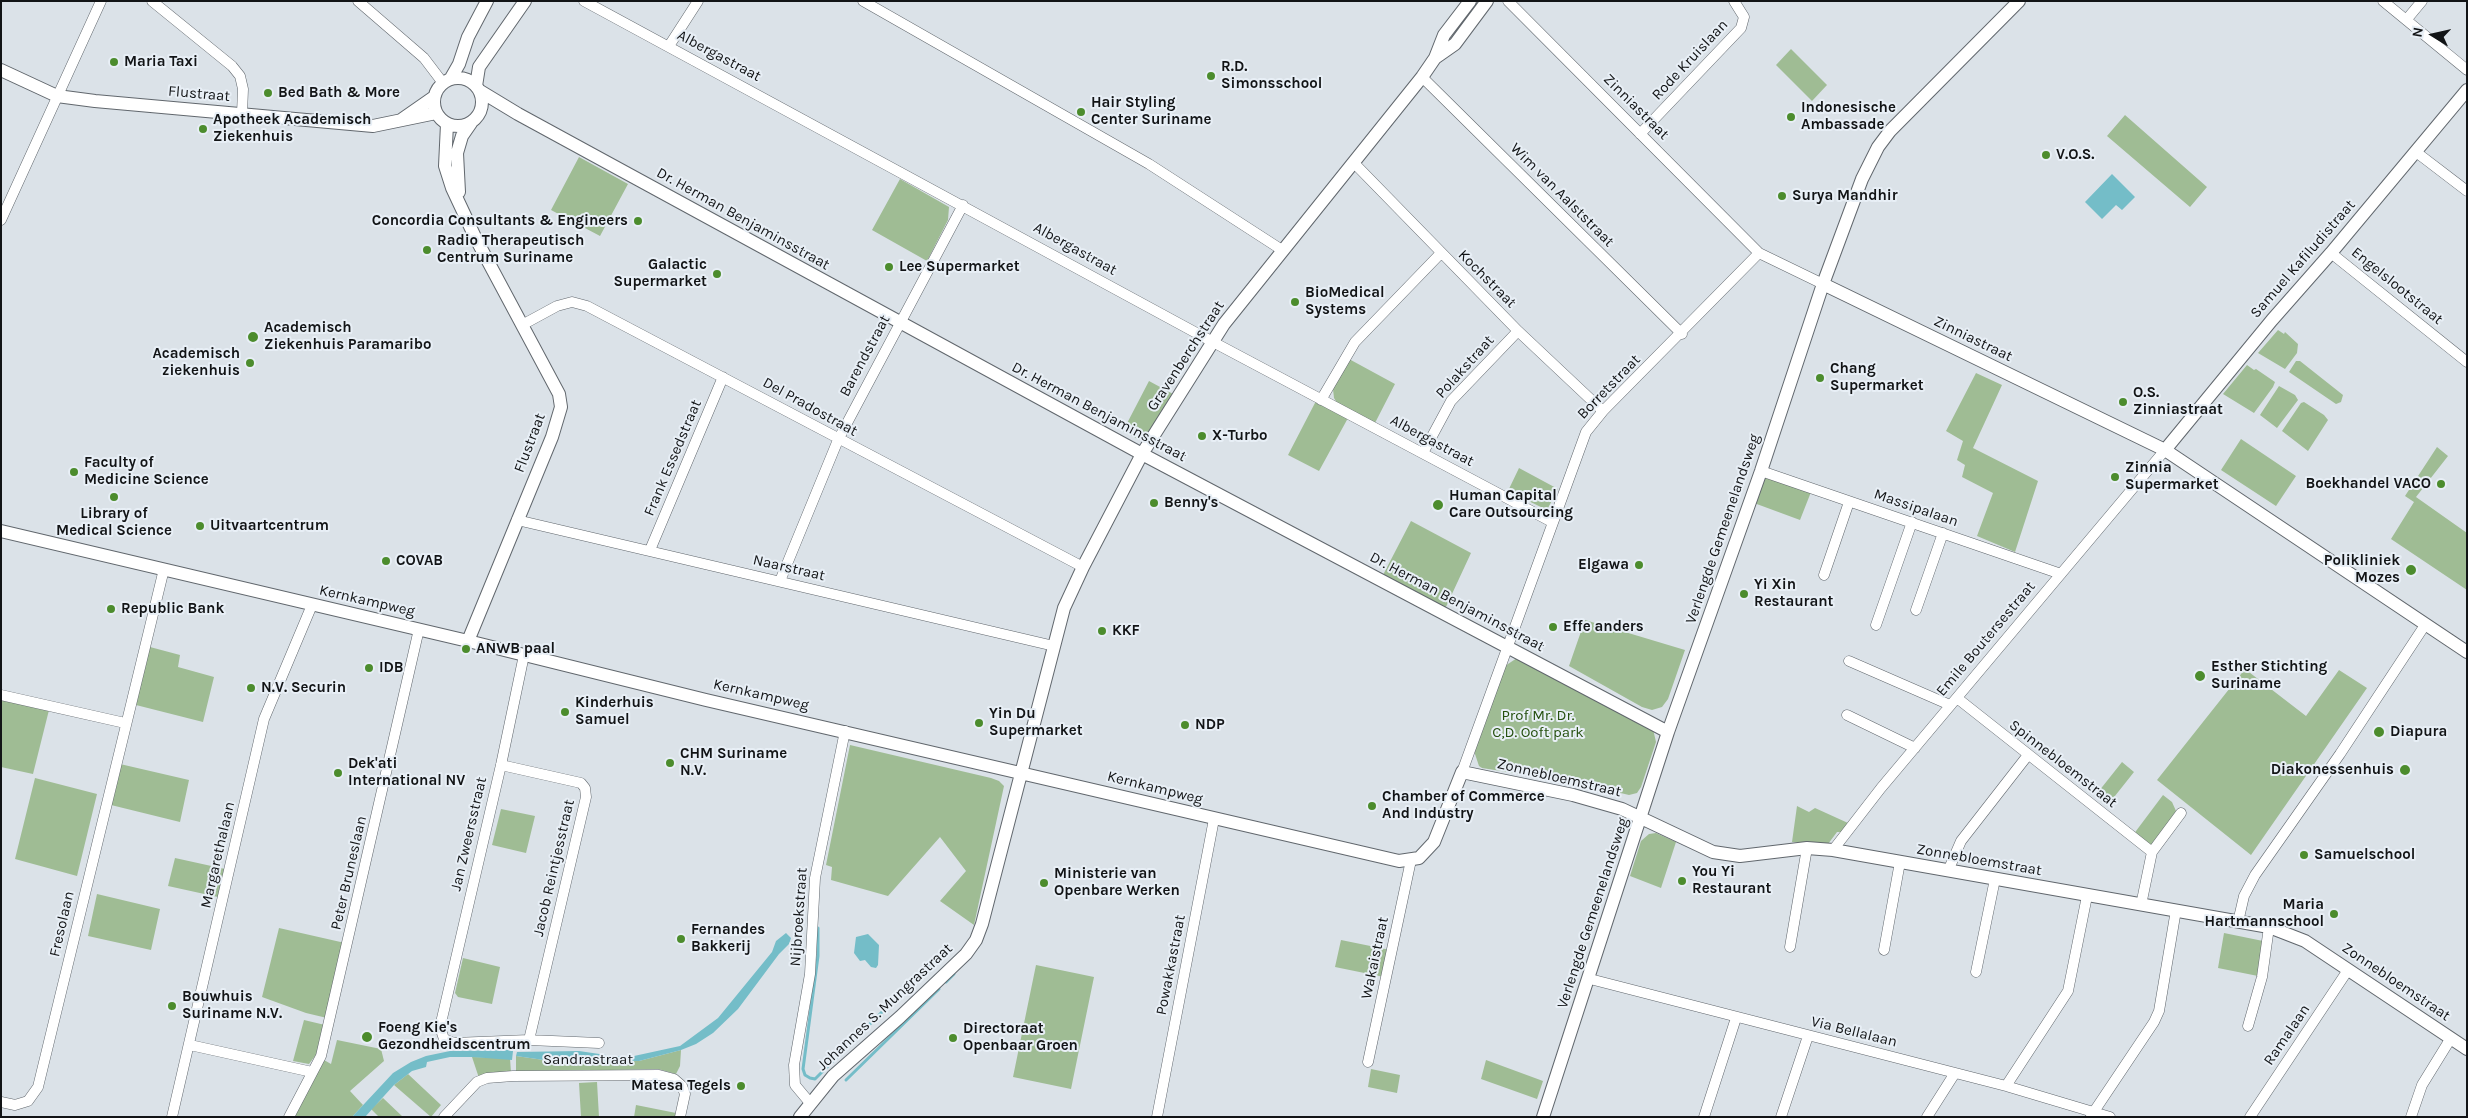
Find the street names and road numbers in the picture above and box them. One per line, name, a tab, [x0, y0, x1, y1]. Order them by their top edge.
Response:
street label: Rode Kruislaan	[1648, 16, 1732, 104]
street label: Albergastraat	[674, 26, 764, 86]
street label: Zinniastraat	[1599, 70, 1673, 144]
street label: Flustraat	[167, 82, 231, 106]
street label: Wim van Aalststraat	[1506, 139, 1618, 251]
street label: Dr. Herman Benjaminsstraat	[653, 164, 833, 274]
street label: Samuel Kafiludistraat	[2247, 196, 2359, 322]
street label: Albergastraat	[1030, 219, 1120, 279]
street label: Engelslootstraat	[2347, 243, 2447, 329]
street label: Kochstraat	[1454, 246, 1520, 312]
street label: Gravenberchstraat	[1144, 298, 1228, 414]
street label: Barendstraat	[836, 312, 894, 400]
street label: Zinniastraat	[1931, 312, 2015, 366]
street label: Polakstraat	[1432, 332, 1498, 402]
street label: Borretstraat	[1574, 351, 1644, 423]
street label: Dr. Herman Benjaminsstraat	[1009, 358, 1189, 466]
street label: Del Pradostraat	[759, 374, 861, 440]
street label: Frank Essedstraat	[640, 397, 706, 519]
street label: Flustraat	[510, 411, 550, 475]
street label: Albergastraat	[1387, 411, 1477, 471]
street label: Verlengde Gemeenelandsweg	[1682, 432, 1764, 626]
street label: Massipalaan	[1871, 485, 1961, 531]
street label: Dr. Herman Benjaminsstraat	[1367, 548, 1547, 656]
street label: Naarstraat	[751, 551, 827, 585]
street label: Emile Boutersestraat	[1933, 578, 2039, 700]
street label: Kernkampweg	[317, 581, 417, 621]
street label: Kernkampweg	[711, 675, 811, 715]
street label: Spinnebloemstraat	[2005, 716, 2121, 812]
street label: Zonnebloemstraat	[1495, 755, 1623, 801]
street label: Kernkampweg	[1105, 767, 1205, 809]
street label: Jan Zweersstraat	[447, 775, 491, 893]
street label: Jacob Reintjesstraat	[529, 798, 579, 938]
street label: Margarethalaan	[197, 800, 239, 910]
street label: Peter Bruneslaan	[327, 814, 371, 932]
street label: Verlengde Gemeenelandsweg	[1554, 815, 1632, 1011]
street label: Zonnebloemstraat	[1915, 840, 2043, 880]
street label: Nijbroekstraat	[787, 867, 811, 967]
street label: Fresolaan	[46, 889, 78, 959]
street label: Powakkastraat	[1152, 913, 1190, 1017]
street label: Wakaistraat	[1358, 915, 1392, 1001]
street label: Zonnebloemstraat	[2338, 939, 2454, 1025]
street label: Johannes S. Mungrastraat	[814, 940, 956, 1074]
street label: Ramalaan	[2260, 1001, 2314, 1069]
street label: Via Bellalaan	[1809, 1013, 1899, 1051]
street label: Sandrastraat	[543, 1051, 633, 1069]

